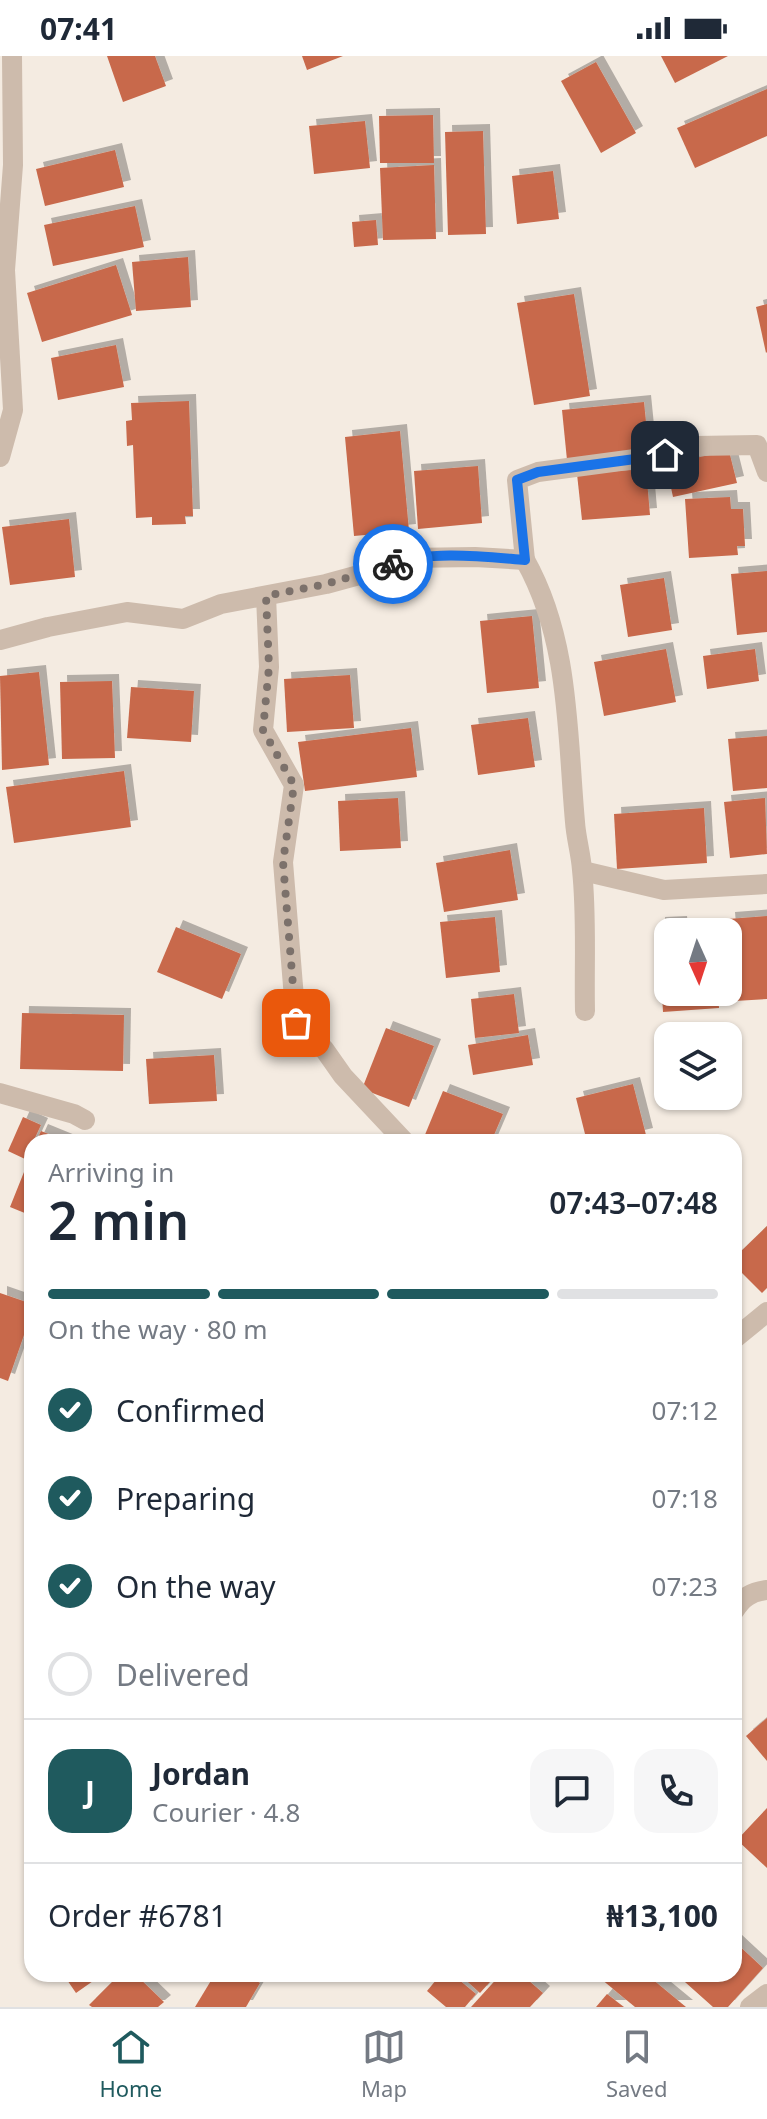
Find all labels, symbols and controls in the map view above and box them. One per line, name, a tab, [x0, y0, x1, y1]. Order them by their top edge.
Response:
text: 07:41	[40, 8, 117, 49]
pin	[631, 421, 699, 489]
icon: home	[643, 433, 687, 477]
courier	[353, 524, 433, 604]
icon: bike	[371, 542, 415, 586]
north arrow	[654, 918, 742, 1006]
map controls	[654, 918, 742, 1110]
pin	[262, 989, 330, 1057]
icon: bag	[274, 1001, 318, 1045]
button: layers	[654, 1022, 742, 1110]
text: Arriving in	[48, 1154, 174, 1190]
text: 07:43–07:48	[549, 1182, 718, 1223]
text: 2 min	[48, 1184, 189, 1255]
text: On the way · 80 m	[48, 1311, 268, 1347]
icon: check	[48, 1388, 92, 1432]
text: Confirmed	[116, 1390, 266, 1431]
text: 07:12	[652, 1392, 718, 1428]
icon: check	[48, 1476, 92, 1520]
text: Preparing	[116, 1478, 255, 1519]
text: 07:18	[652, 1480, 718, 1516]
icon: check	[48, 1564, 92, 1608]
text: On the way	[116, 1566, 276, 1607]
text: 07:23	[652, 1568, 718, 1604]
text: Delivered	[116, 1654, 250, 1695]
button: chat	[530, 1749, 614, 1833]
button: phone	[634, 1749, 718, 1833]
text: Jordan	[152, 1753, 250, 1794]
text: J	[85, 1771, 95, 1812]
text: Courier · 4.8	[152, 1794, 300, 1830]
text: Order #6781	[48, 1895, 227, 1936]
text: ₦13,100	[606, 1895, 718, 1936]
tab: Home	[100, 2025, 162, 2103]
tab: Map	[361, 2025, 407, 2103]
tab: Saved	[606, 2025, 667, 2103]

